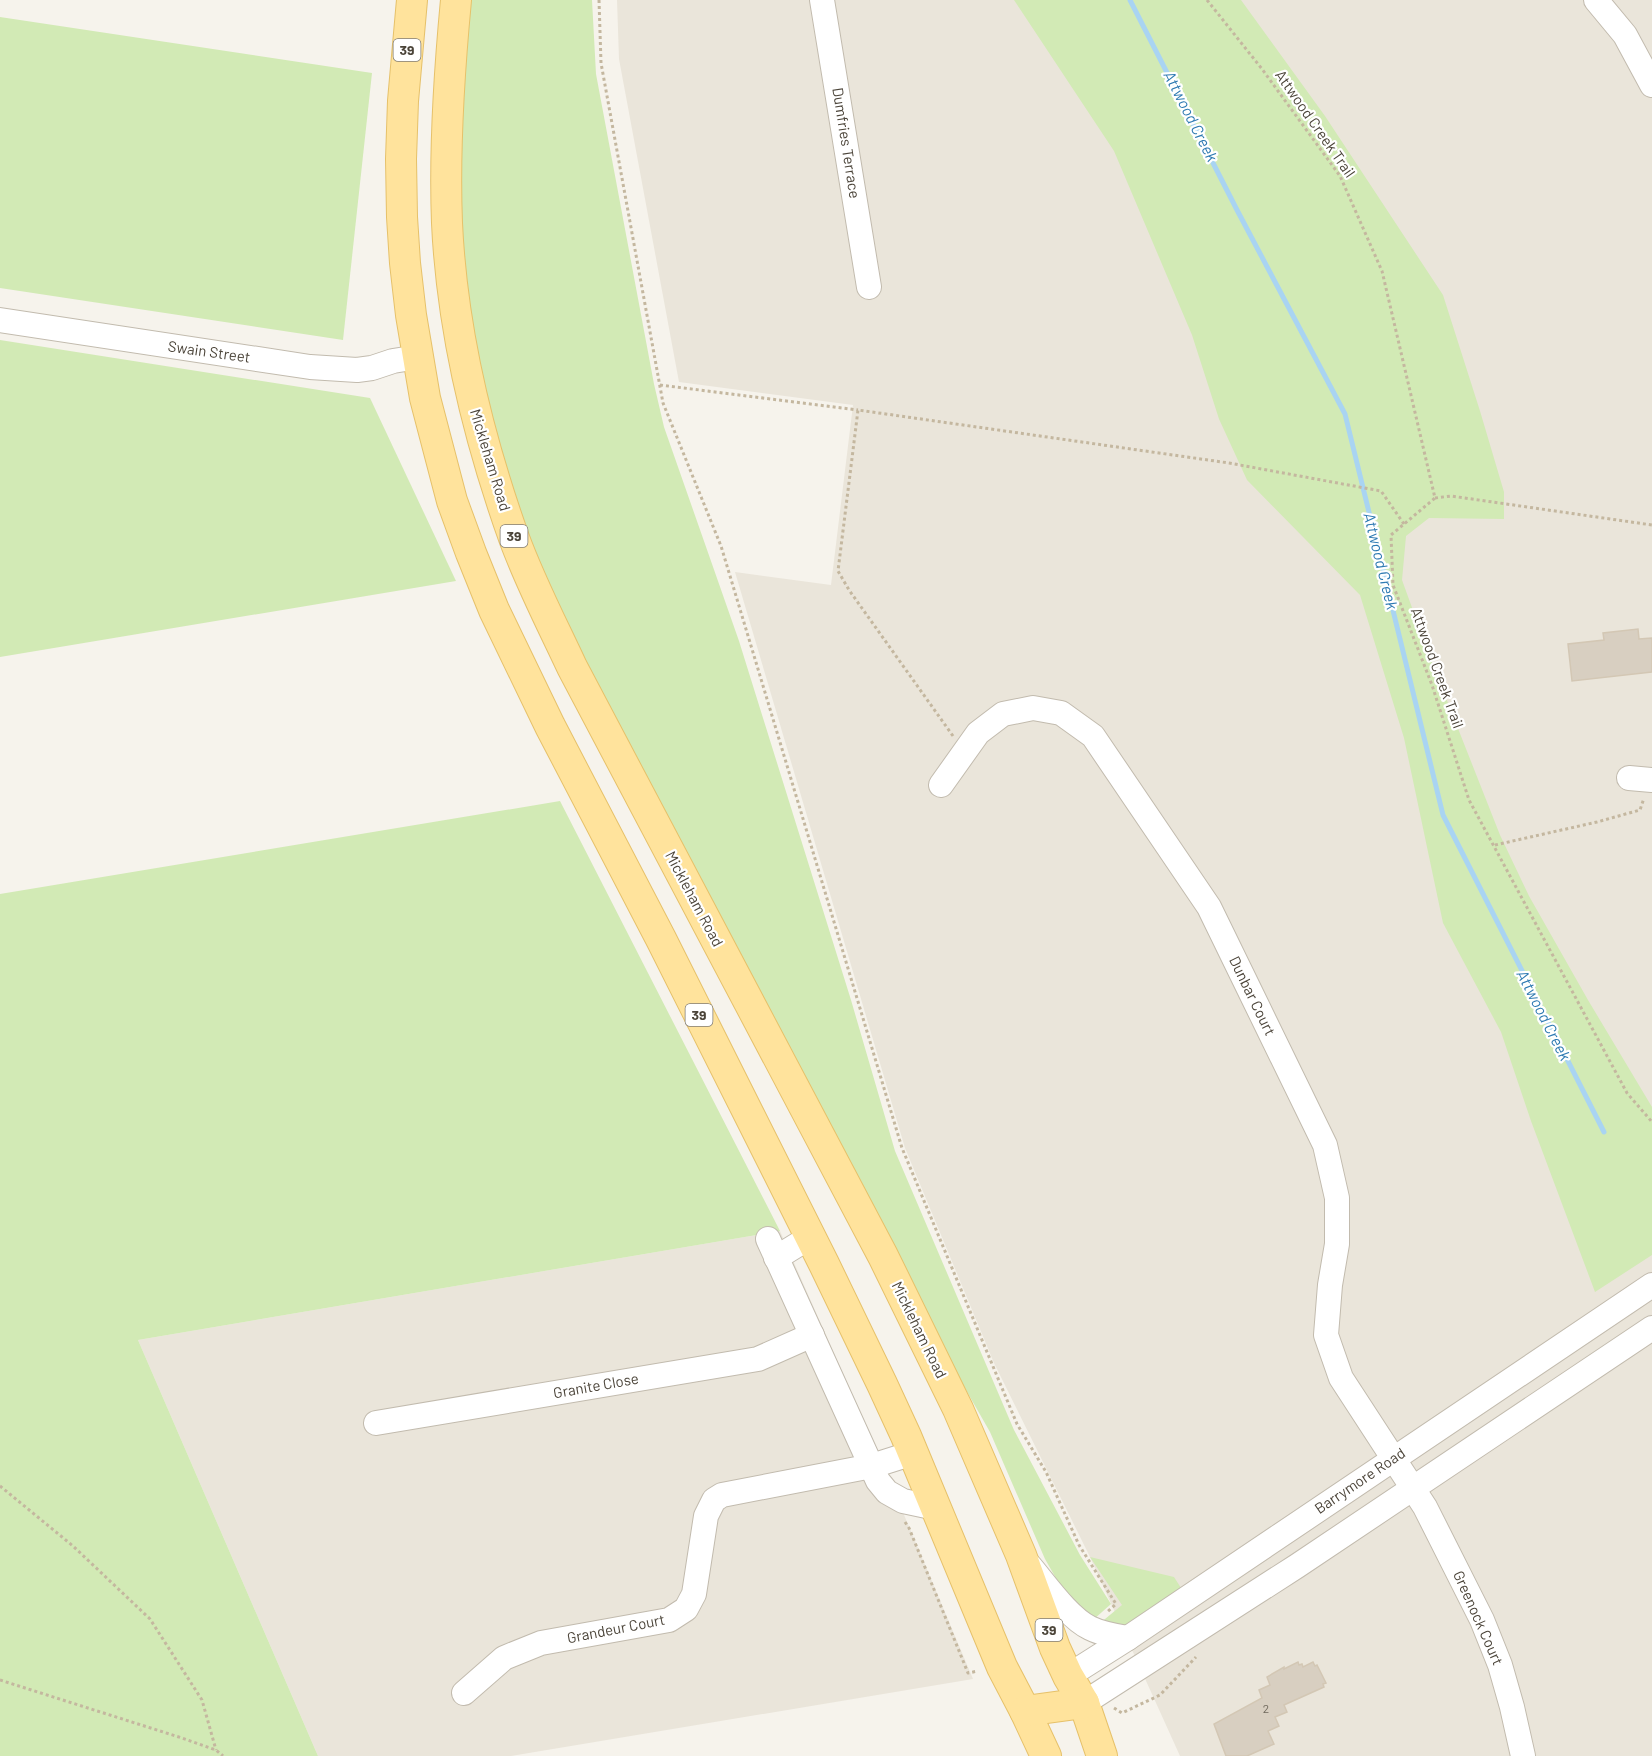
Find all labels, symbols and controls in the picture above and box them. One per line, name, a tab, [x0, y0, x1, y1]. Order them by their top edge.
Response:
road number: 39	[394, 39, 420, 61]
street label: Attwood Creek Trail	[1272, 66, 1360, 181]
water label: Attwood Creek	[1160, 67, 1223, 165]
street label: Dumfries Terrace	[829, 86, 865, 200]
street label: Swain Street	[167, 336, 251, 366]
street label: Mickleham Road	[467, 407, 515, 513]
water label: Attwood Creek	[1360, 510, 1403, 612]
road number: 39	[500, 525, 528, 547]
street label: Attwood Creek Trail	[1408, 605, 1468, 730]
street label: Mickleham Road	[662, 848, 728, 949]
street label: Dunbar Court	[1226, 953, 1280, 1038]
water label: Attwood Creek	[1513, 966, 1576, 1064]
road number: 39	[686, 1004, 712, 1026]
street label: Mickleham Road	[889, 1278, 951, 1381]
street label: Granite Close	[552, 1369, 640, 1401]
street label: Barrymore Road	[1311, 1443, 1408, 1517]
street label: Greenock Court	[1450, 1568, 1508, 1668]
street label: Grandeur Court	[565, 1610, 666, 1646]
road number: 39	[1036, 1619, 1062, 1641]
house number: 2	[1263, 1701, 1269, 1715]

